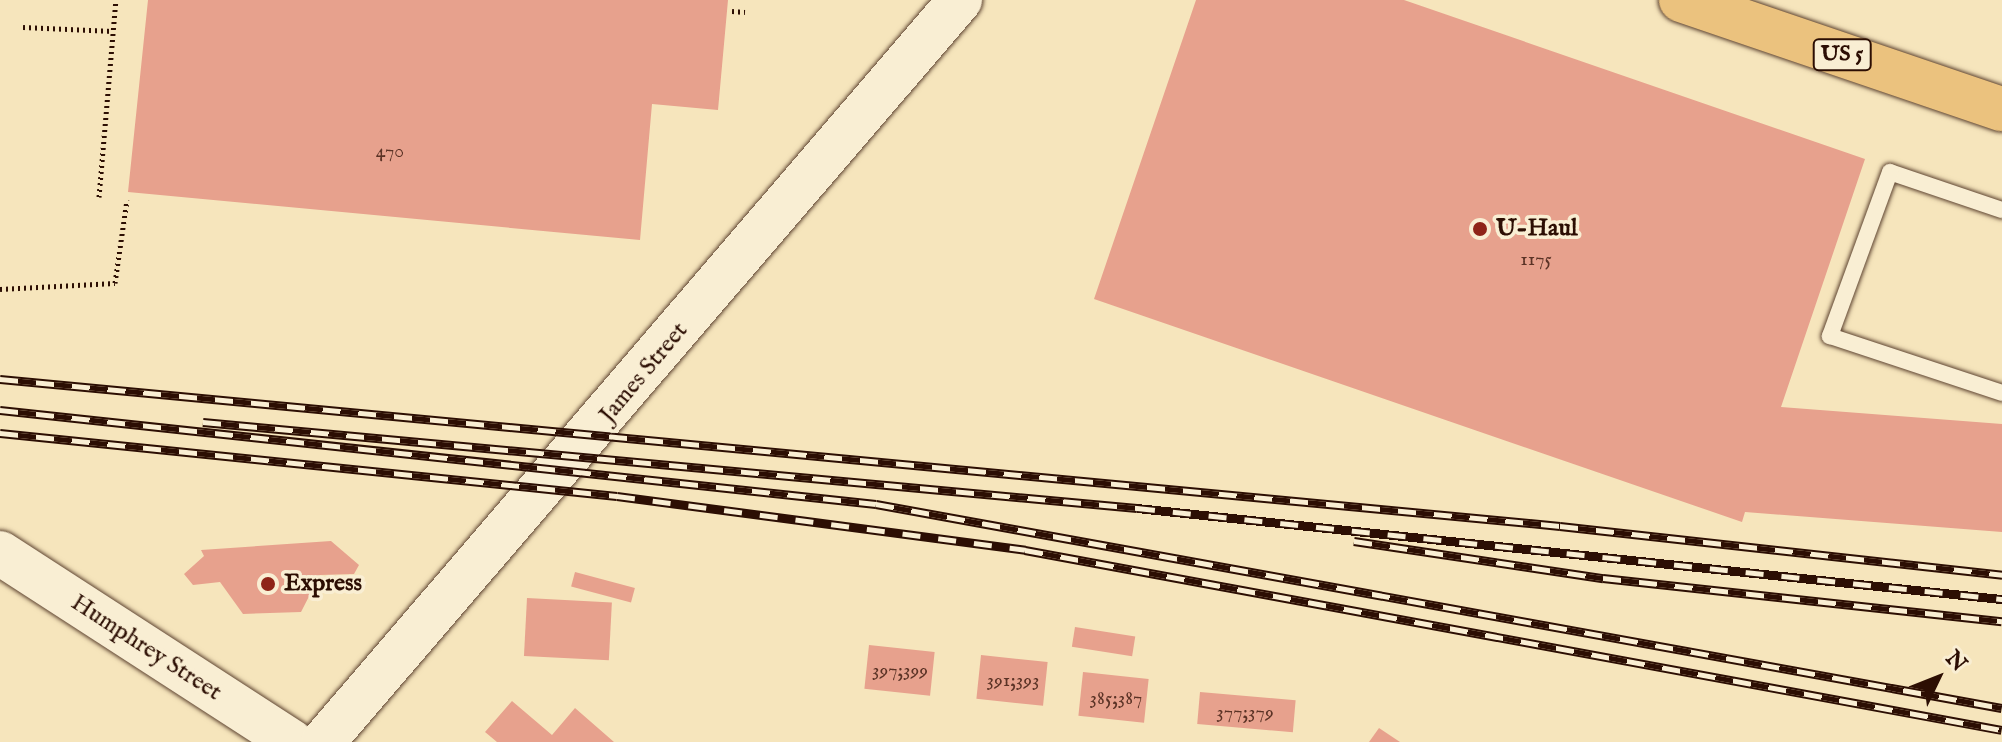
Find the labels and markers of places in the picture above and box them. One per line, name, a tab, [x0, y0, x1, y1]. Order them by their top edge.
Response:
place label: U-Haul	[1496, 215, 1577, 243]
marker: U-Haul	[1471, 220, 1489, 238]
place label: Express	[284, 570, 362, 598]
marker: Express	[259, 575, 277, 593]

